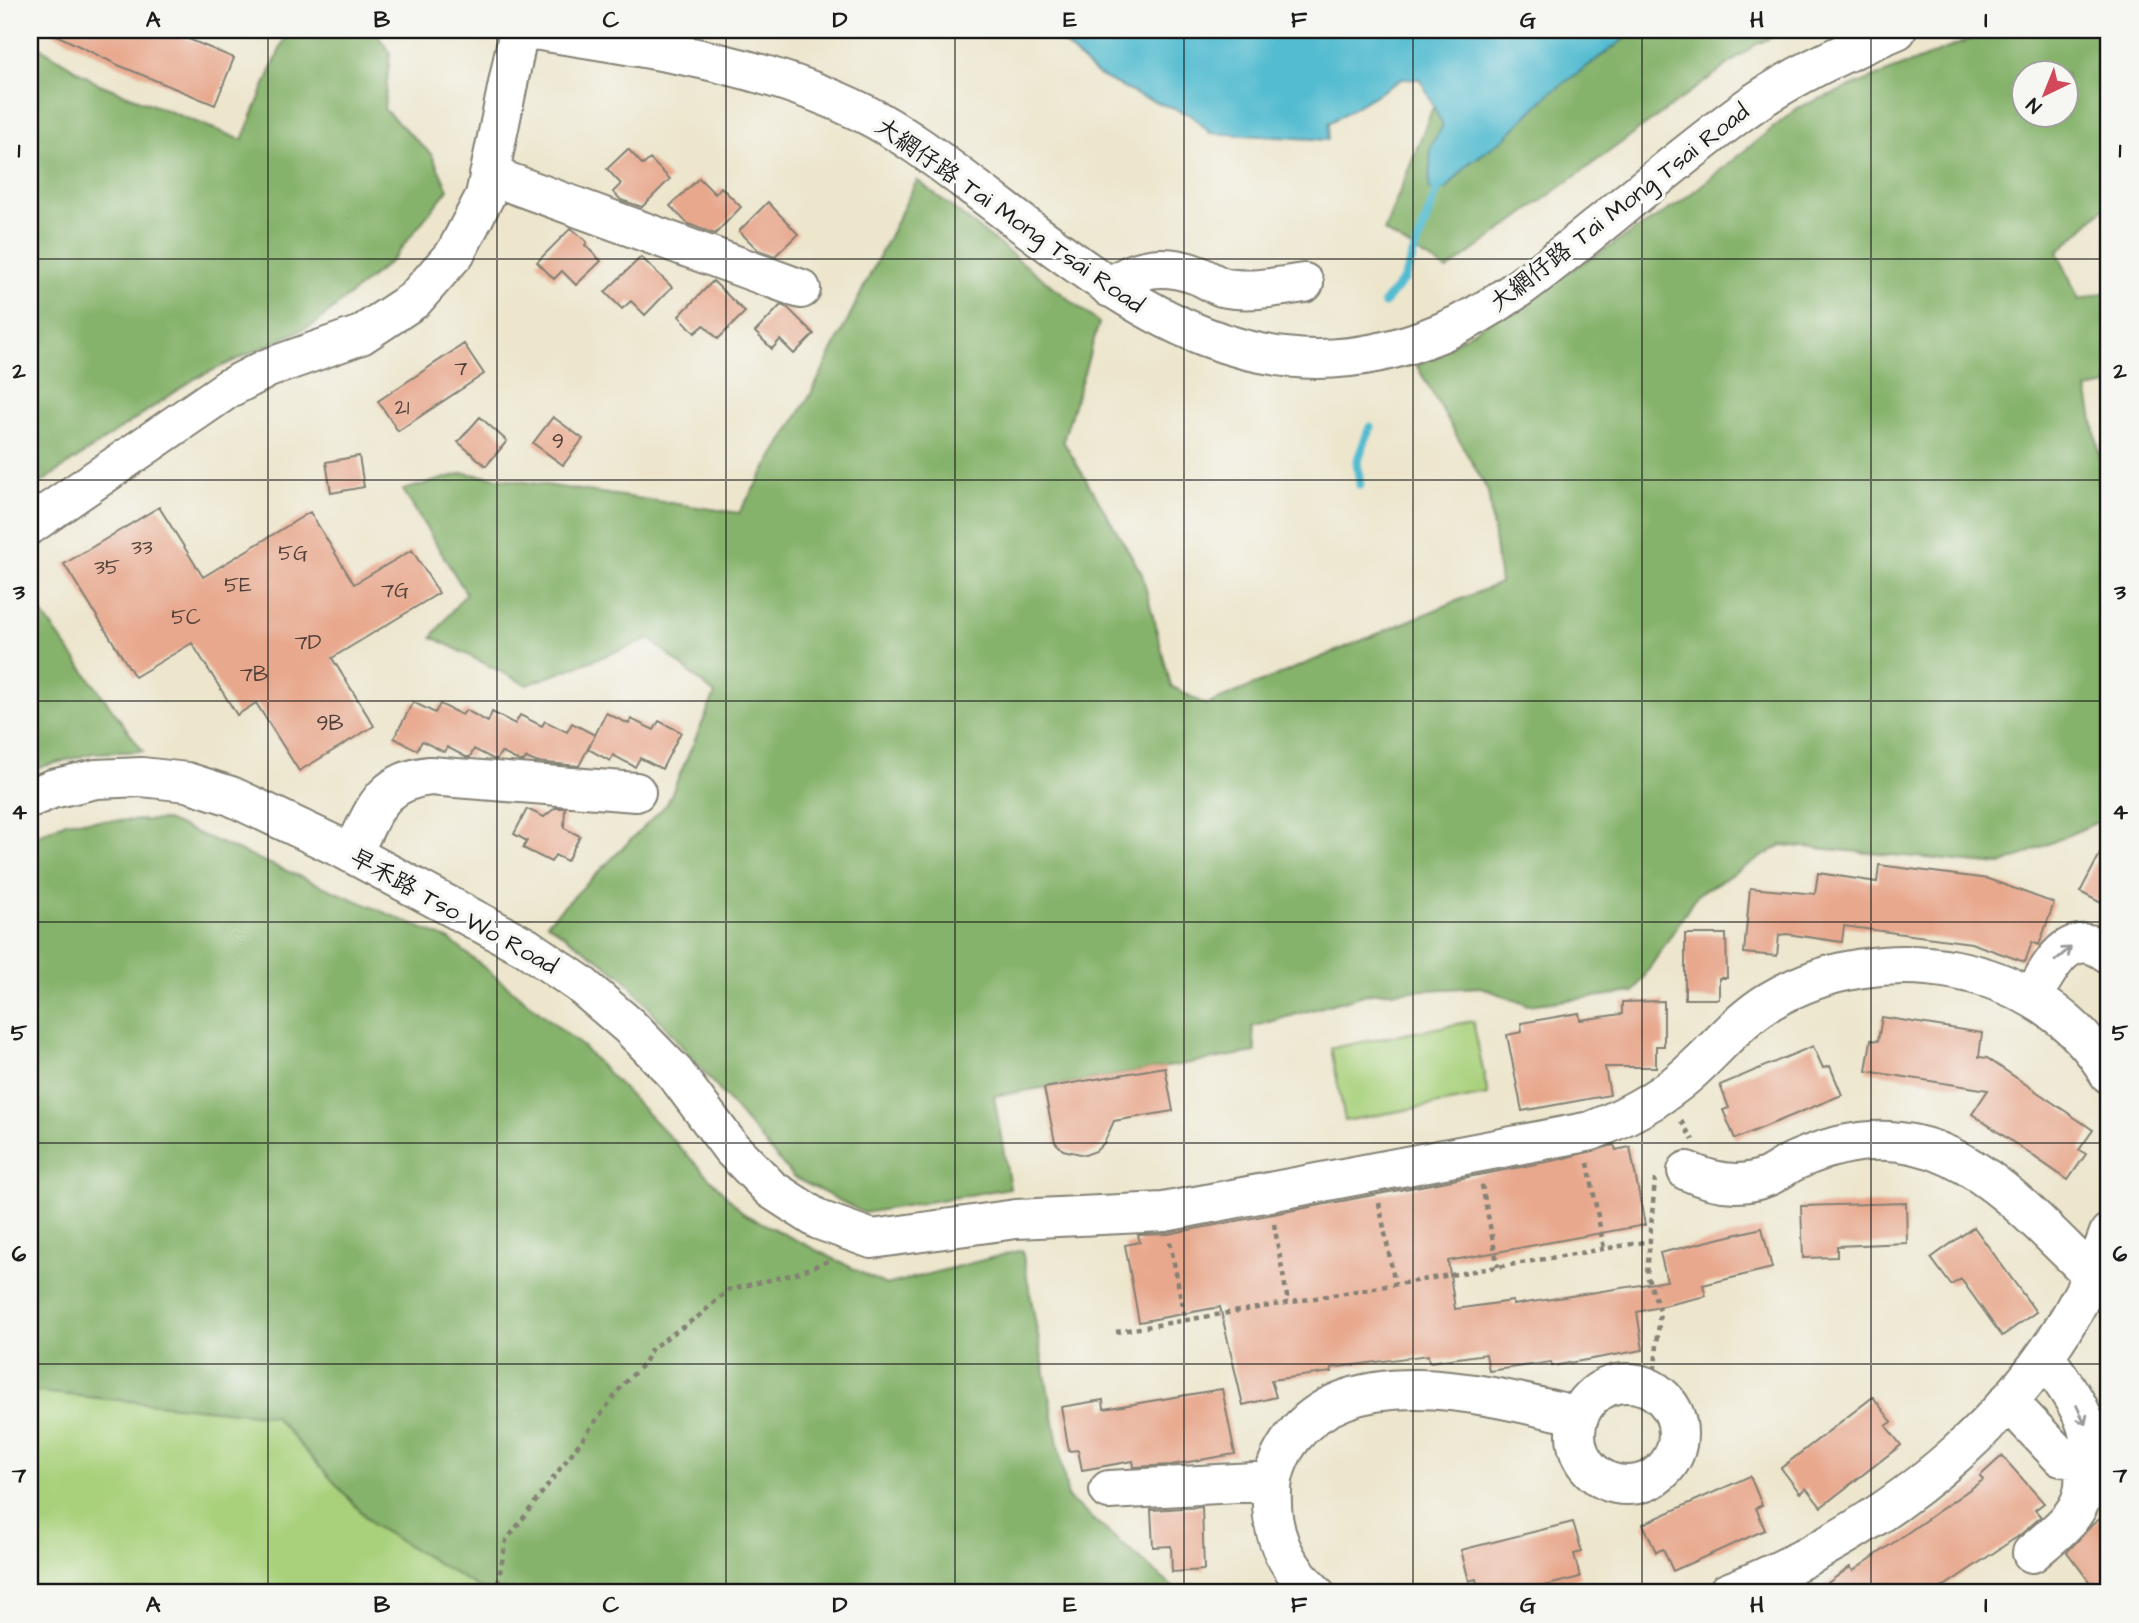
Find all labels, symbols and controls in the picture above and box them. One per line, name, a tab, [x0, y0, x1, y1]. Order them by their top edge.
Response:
text: A	[146, 4, 161, 36]
text: B	[374, 4, 391, 36]
text: C	[603, 4, 620, 36]
text: D	[833, 4, 848, 36]
text: E	[1063, 4, 1077, 36]
text: F	[1291, 4, 1308, 36]
text: G	[1520, 4, 1536, 36]
text: H	[1750, 4, 1764, 36]
text: I	[1984, 4, 1988, 36]
north arrow	[2010, 60, 2080, 130]
text: N	[2021, 91, 2048, 119]
street label: 大網仔路 Tai Mong Tsai Road	[1483, 96, 1757, 321]
street label: 大網仔路 Tai Mong Tsai Road	[868, 110, 1151, 323]
text: 1	[18, 134, 21, 166]
text: 1	[2119, 134, 2122, 166]
house number: 7	[455, 354, 468, 383]
text: 2	[11, 355, 26, 387]
text: 2	[2112, 355, 2127, 387]
house number: 21	[395, 393, 410, 422]
house number: 9	[552, 427, 564, 456]
house number: 33	[131, 533, 153, 562]
house number: 5G	[278, 539, 308, 568]
house number: 35	[94, 553, 120, 582]
house number: 5E	[224, 571, 252, 600]
text: 3	[12, 576, 25, 608]
house number: 7G	[381, 576, 409, 605]
text: 3	[2113, 576, 2126, 608]
house number: 5C	[171, 603, 201, 632]
house number: 7D	[295, 628, 322, 657]
house number: 7B	[240, 660, 268, 689]
house number: 9B	[317, 709, 344, 738]
text: 4	[11, 796, 27, 828]
text: 4	[2112, 796, 2128, 828]
street label: 早禾路 Tso Wo Road	[344, 841, 563, 983]
one-way arrow	[2053, 946, 2071, 961]
text: 5	[11, 1017, 28, 1049]
text: 5	[2112, 1017, 2129, 1049]
text: 6	[12, 1238, 27, 1270]
text: 6	[2113, 1238, 2128, 1270]
one-way arrow	[2075, 1404, 2088, 1425]
text: 7	[11, 1459, 27, 1491]
text: 7	[2112, 1459, 2128, 1491]
text: A	[146, 1589, 161, 1621]
text: B	[374, 1589, 391, 1621]
text: C	[603, 1589, 620, 1621]
text: D	[833, 1589, 848, 1621]
text: E	[1063, 1589, 1077, 1621]
text: F	[1291, 1589, 1308, 1621]
text: G	[1520, 1589, 1536, 1621]
text: H	[1750, 1589, 1764, 1621]
text: I	[1984, 1589, 1988, 1621]

